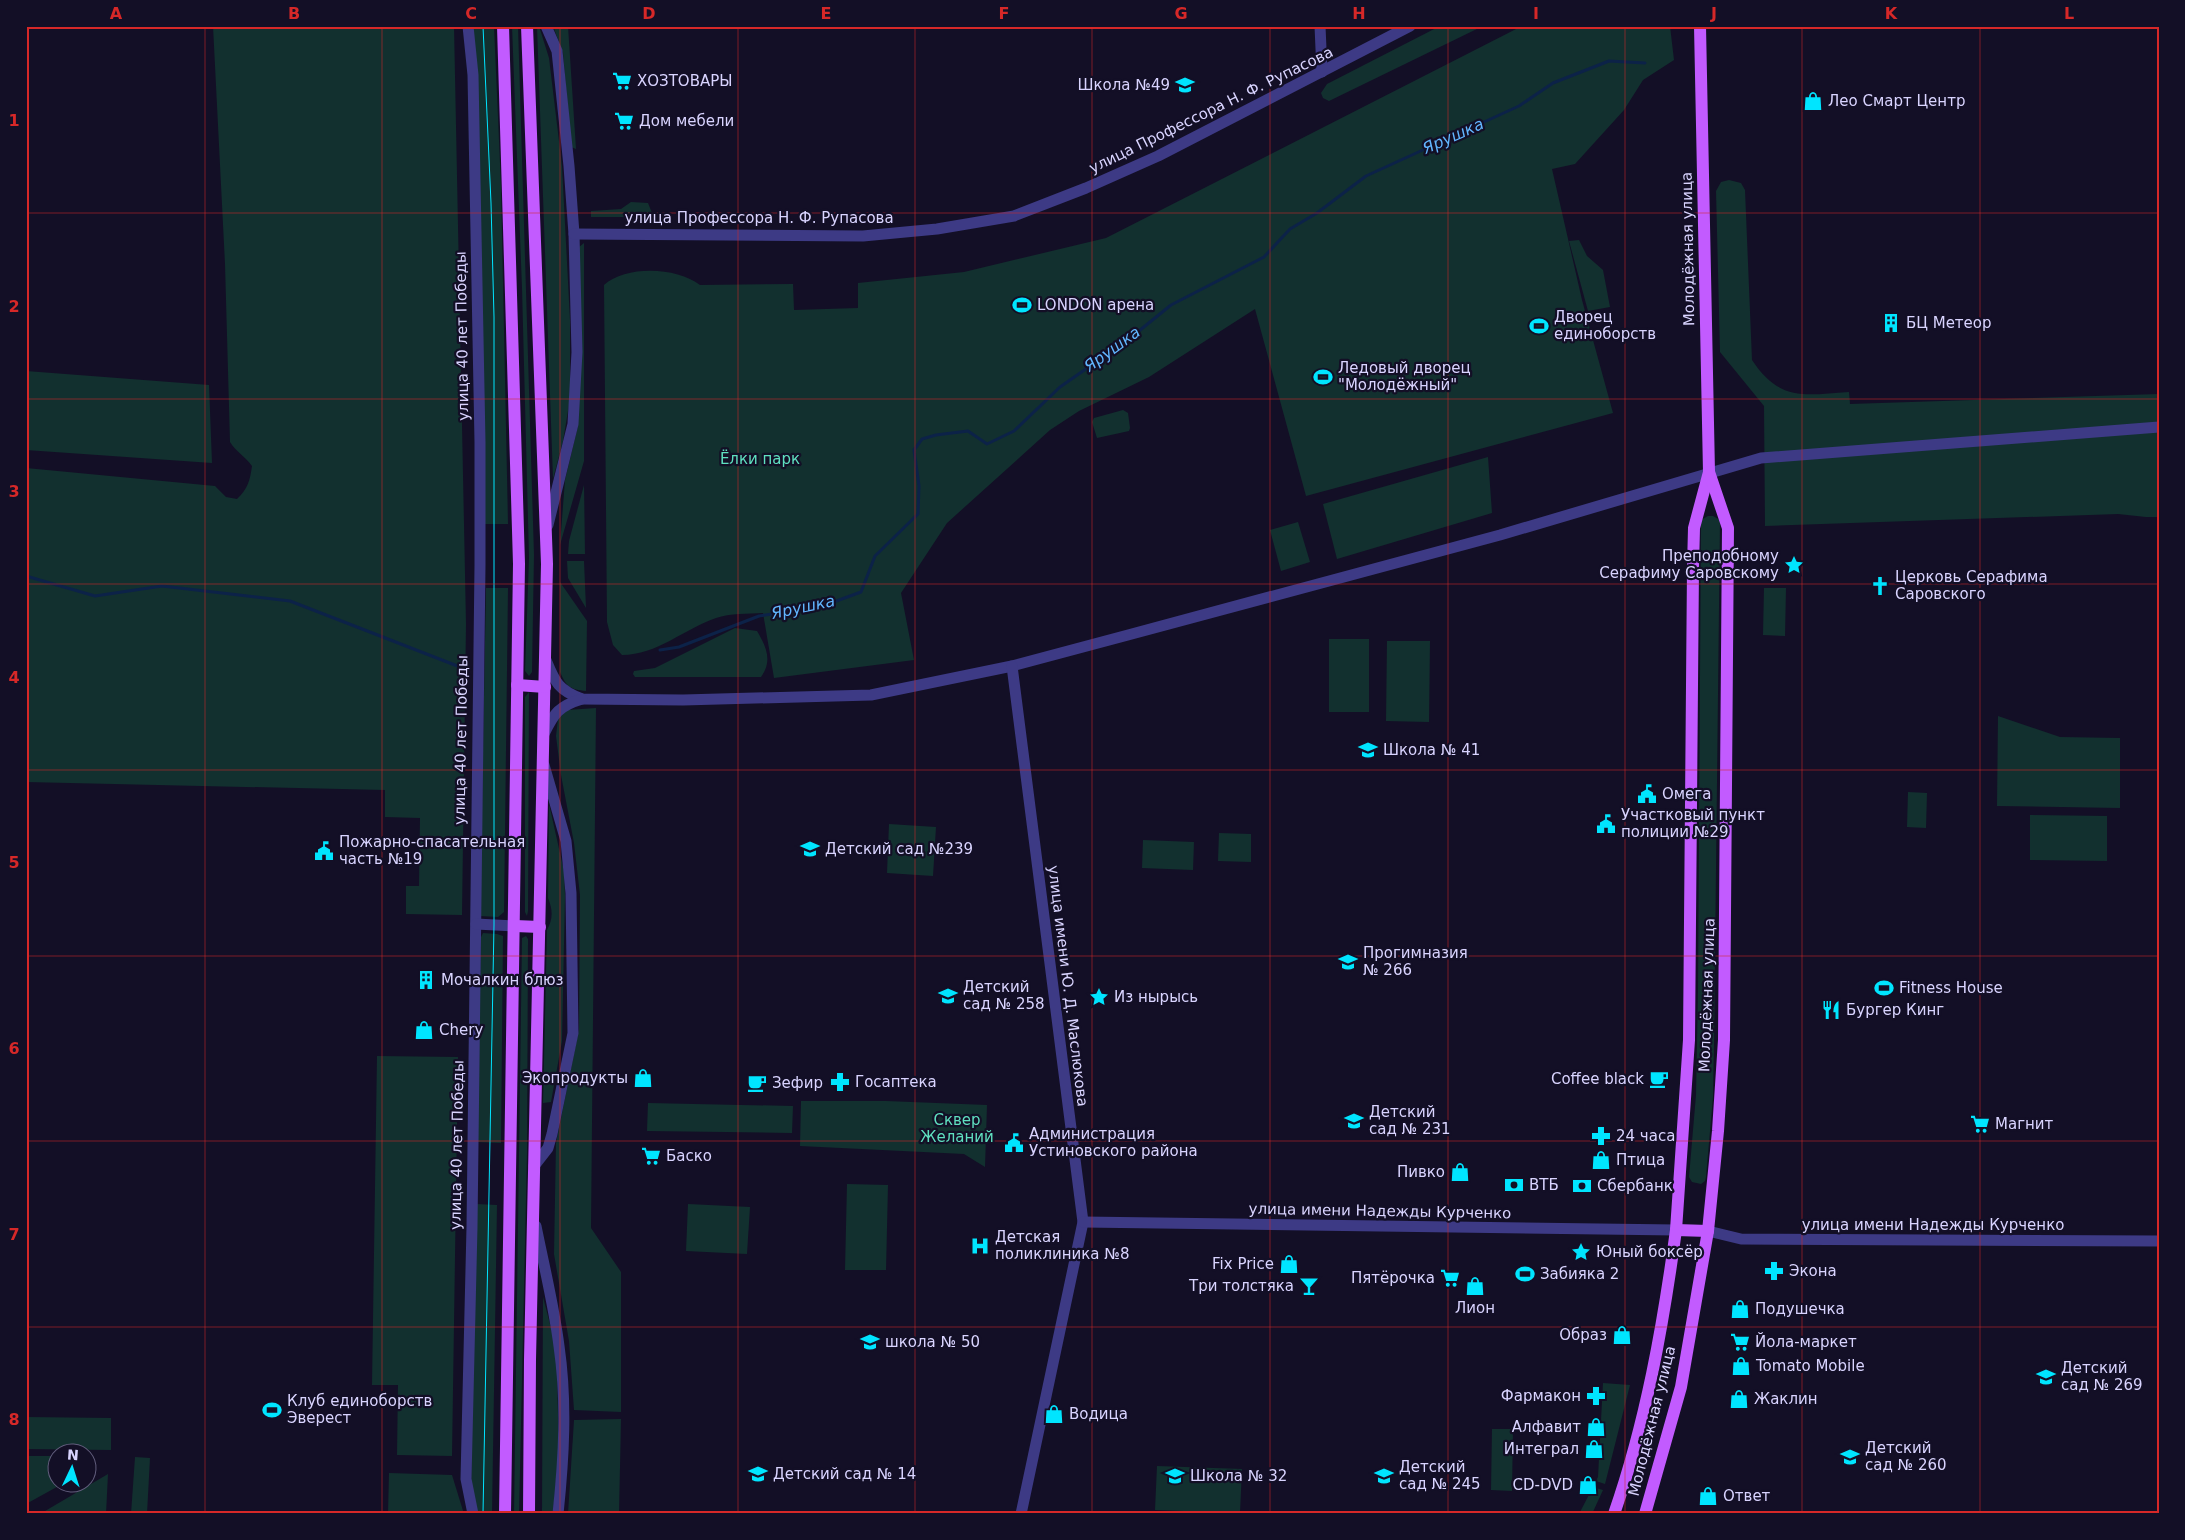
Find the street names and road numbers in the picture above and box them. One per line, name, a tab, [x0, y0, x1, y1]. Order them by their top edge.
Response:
street label: улица Профессора Н. Ф. Рупасова	[1086, 43, 1336, 177]
street label: Молодёжная улица	[1678, 172, 1698, 326]
street label: улица Профессора Н. Ф. Рупасова	[624, 209, 894, 227]
street label: улица 40 лет Победы	[452, 251, 472, 421]
street label: улица 40 лет Победы	[451, 655, 471, 825]
street label: улица имени Ю. Д. Маслюкова	[1044, 864, 1092, 1108]
street label: Молодёжная улица	[1695, 918, 1719, 1072]
street label: улица 40 лет Победы	[447, 1060, 467, 1230]
street label: улица имени Надежды Курченко	[1248, 1200, 1512, 1222]
street label: улица имени Надежды Курченко	[1802, 1216, 2064, 1234]
street label: Молодёжная улица	[1625, 1344, 1679, 1498]

